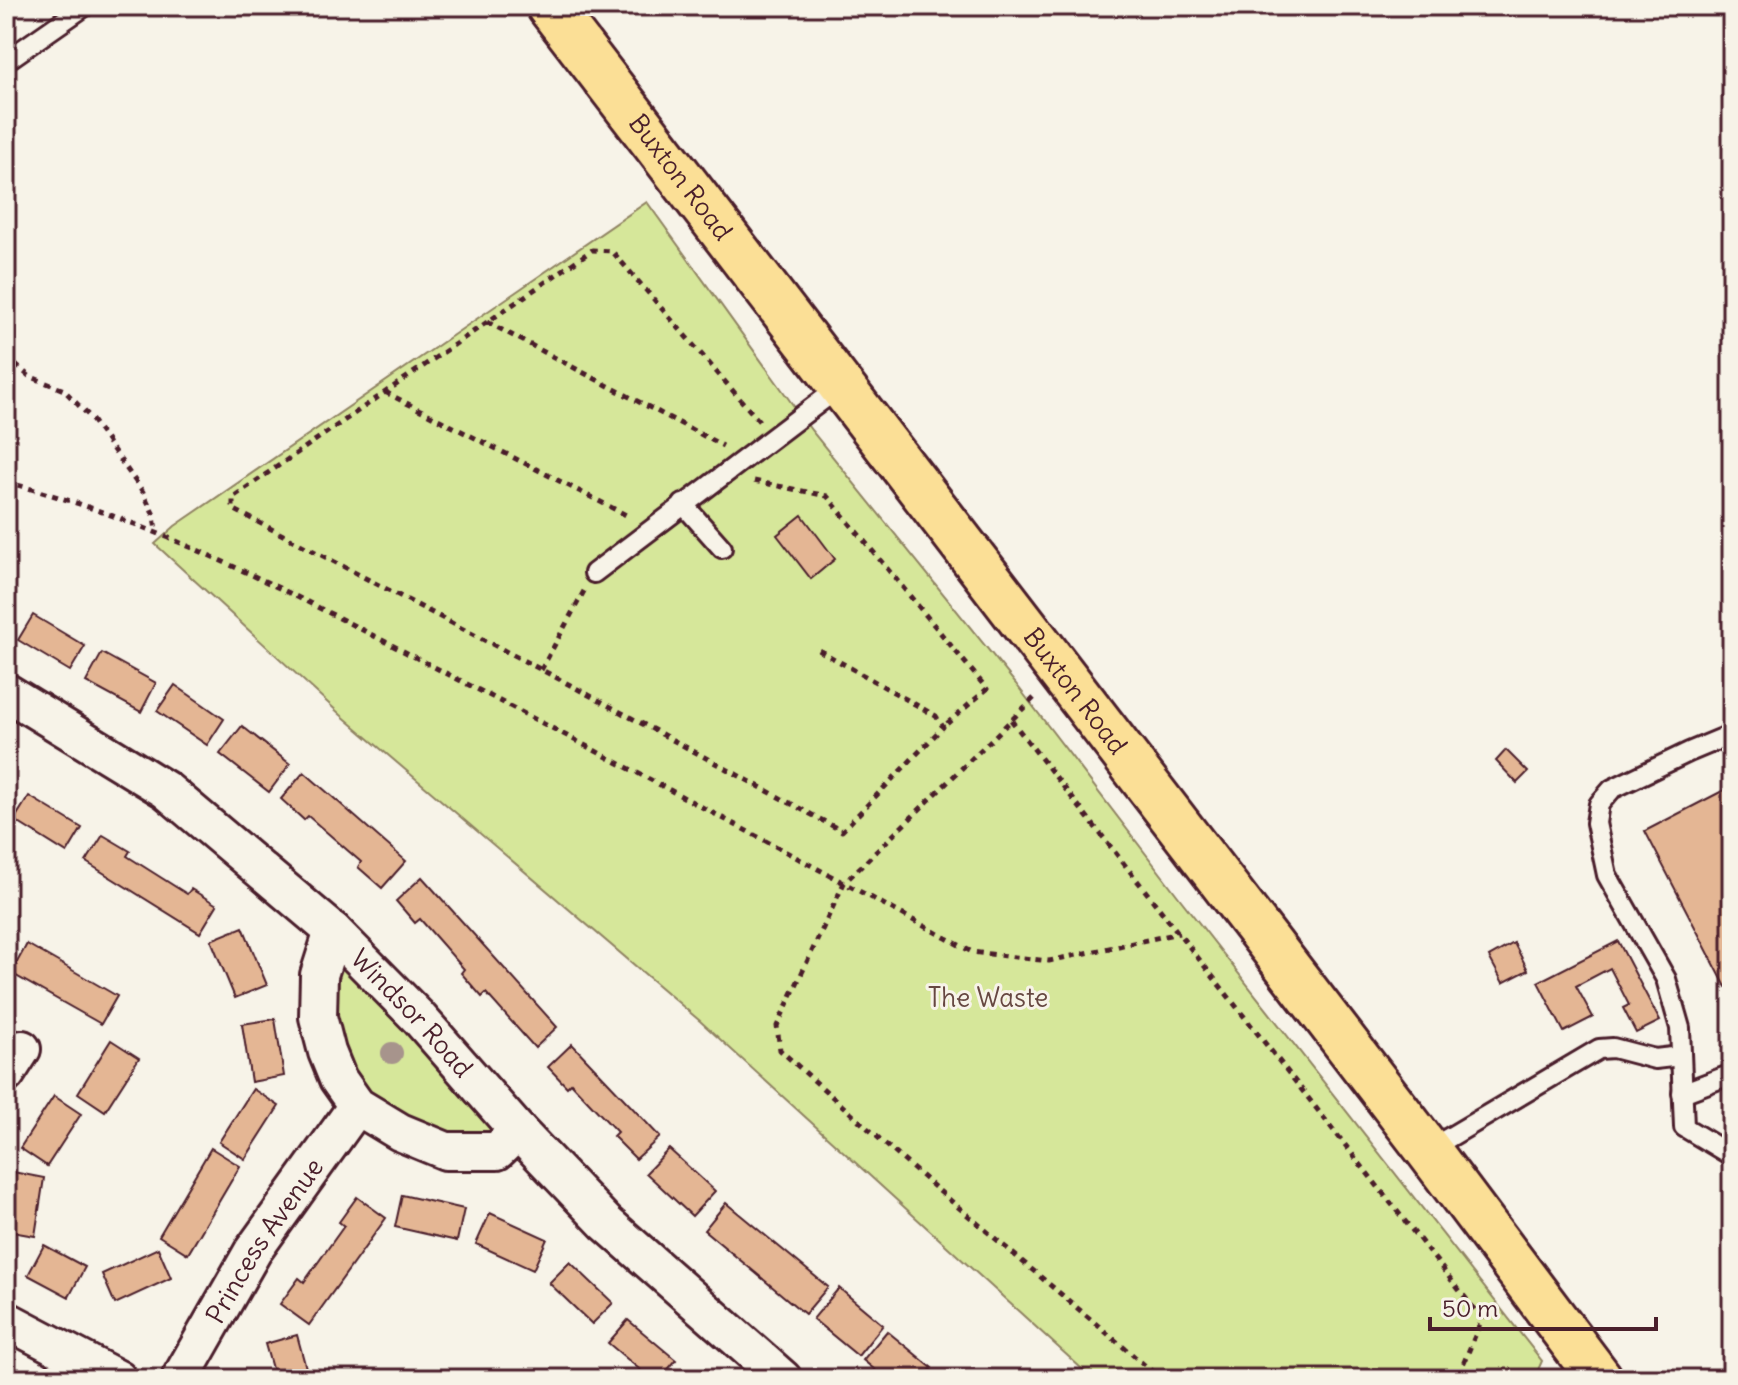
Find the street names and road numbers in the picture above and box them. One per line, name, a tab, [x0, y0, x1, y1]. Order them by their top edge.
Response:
street label: Buxton Road	[622, 107, 740, 247]
street label: Buxton Road	[1017, 621, 1135, 761]
street label: Windsor Road	[344, 942, 480, 1084]
street label: Princess Avenue	[198, 1152, 330, 1329]

